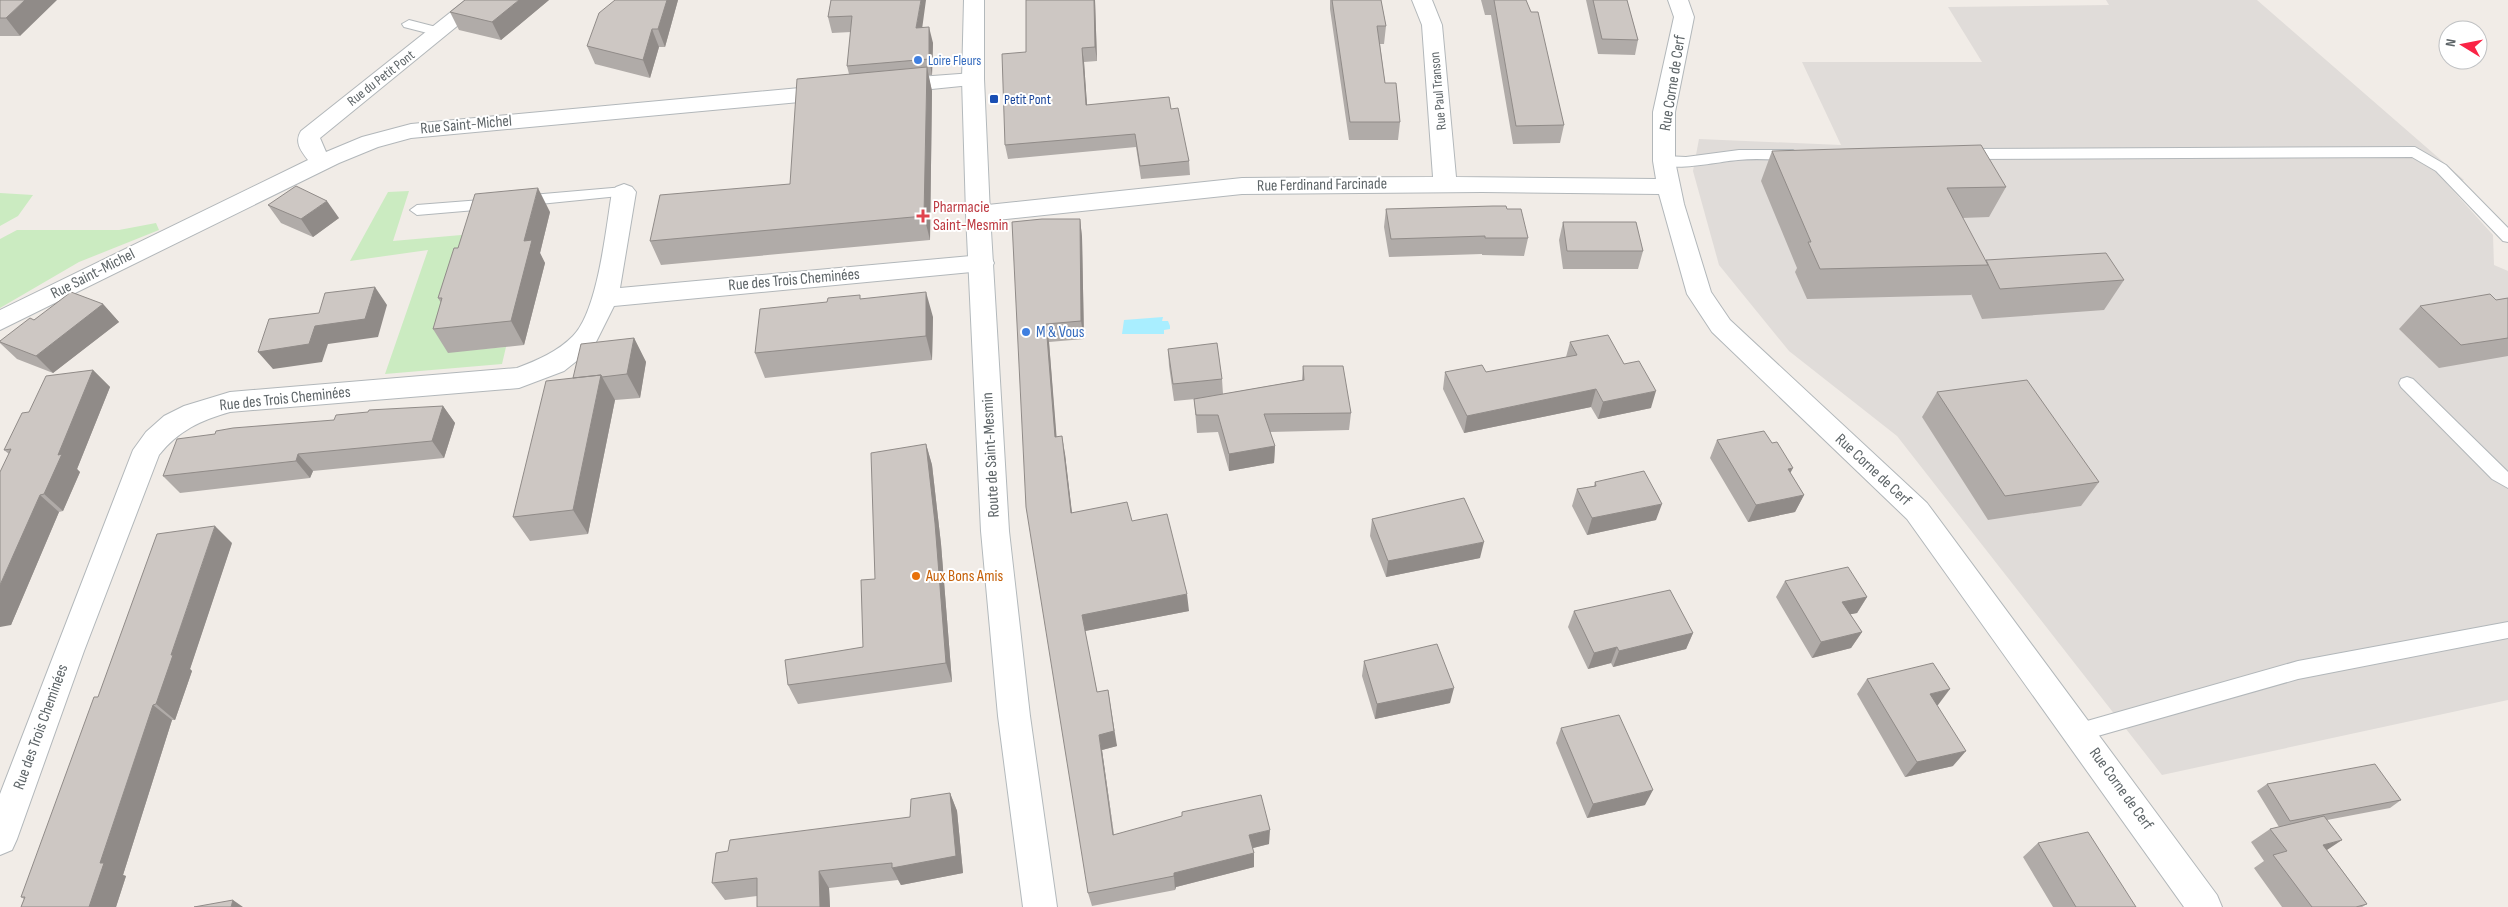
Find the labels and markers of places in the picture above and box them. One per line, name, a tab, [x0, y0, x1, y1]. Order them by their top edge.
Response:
place label: Loire Fleurs	[928, 52, 981, 69]
marker: Loire Fleurs	[912, 54, 924, 66]
place label: Petit Pont	[1004, 91, 1051, 108]
marker: Petit Pont	[988, 93, 1000, 105]
place label: Pharmacie Saint-Mesmin	[933, 198, 1008, 235]
marker: Pharmacie Saint-Mesmin	[917, 210, 929, 222]
place label: M & Vous	[1036, 323, 1085, 342]
marker: M & Vous	[1020, 326, 1032, 338]
place label: Aux Bons Amis	[925, 567, 1003, 586]
marker: Aux Bons Amis	[910, 570, 922, 582]

